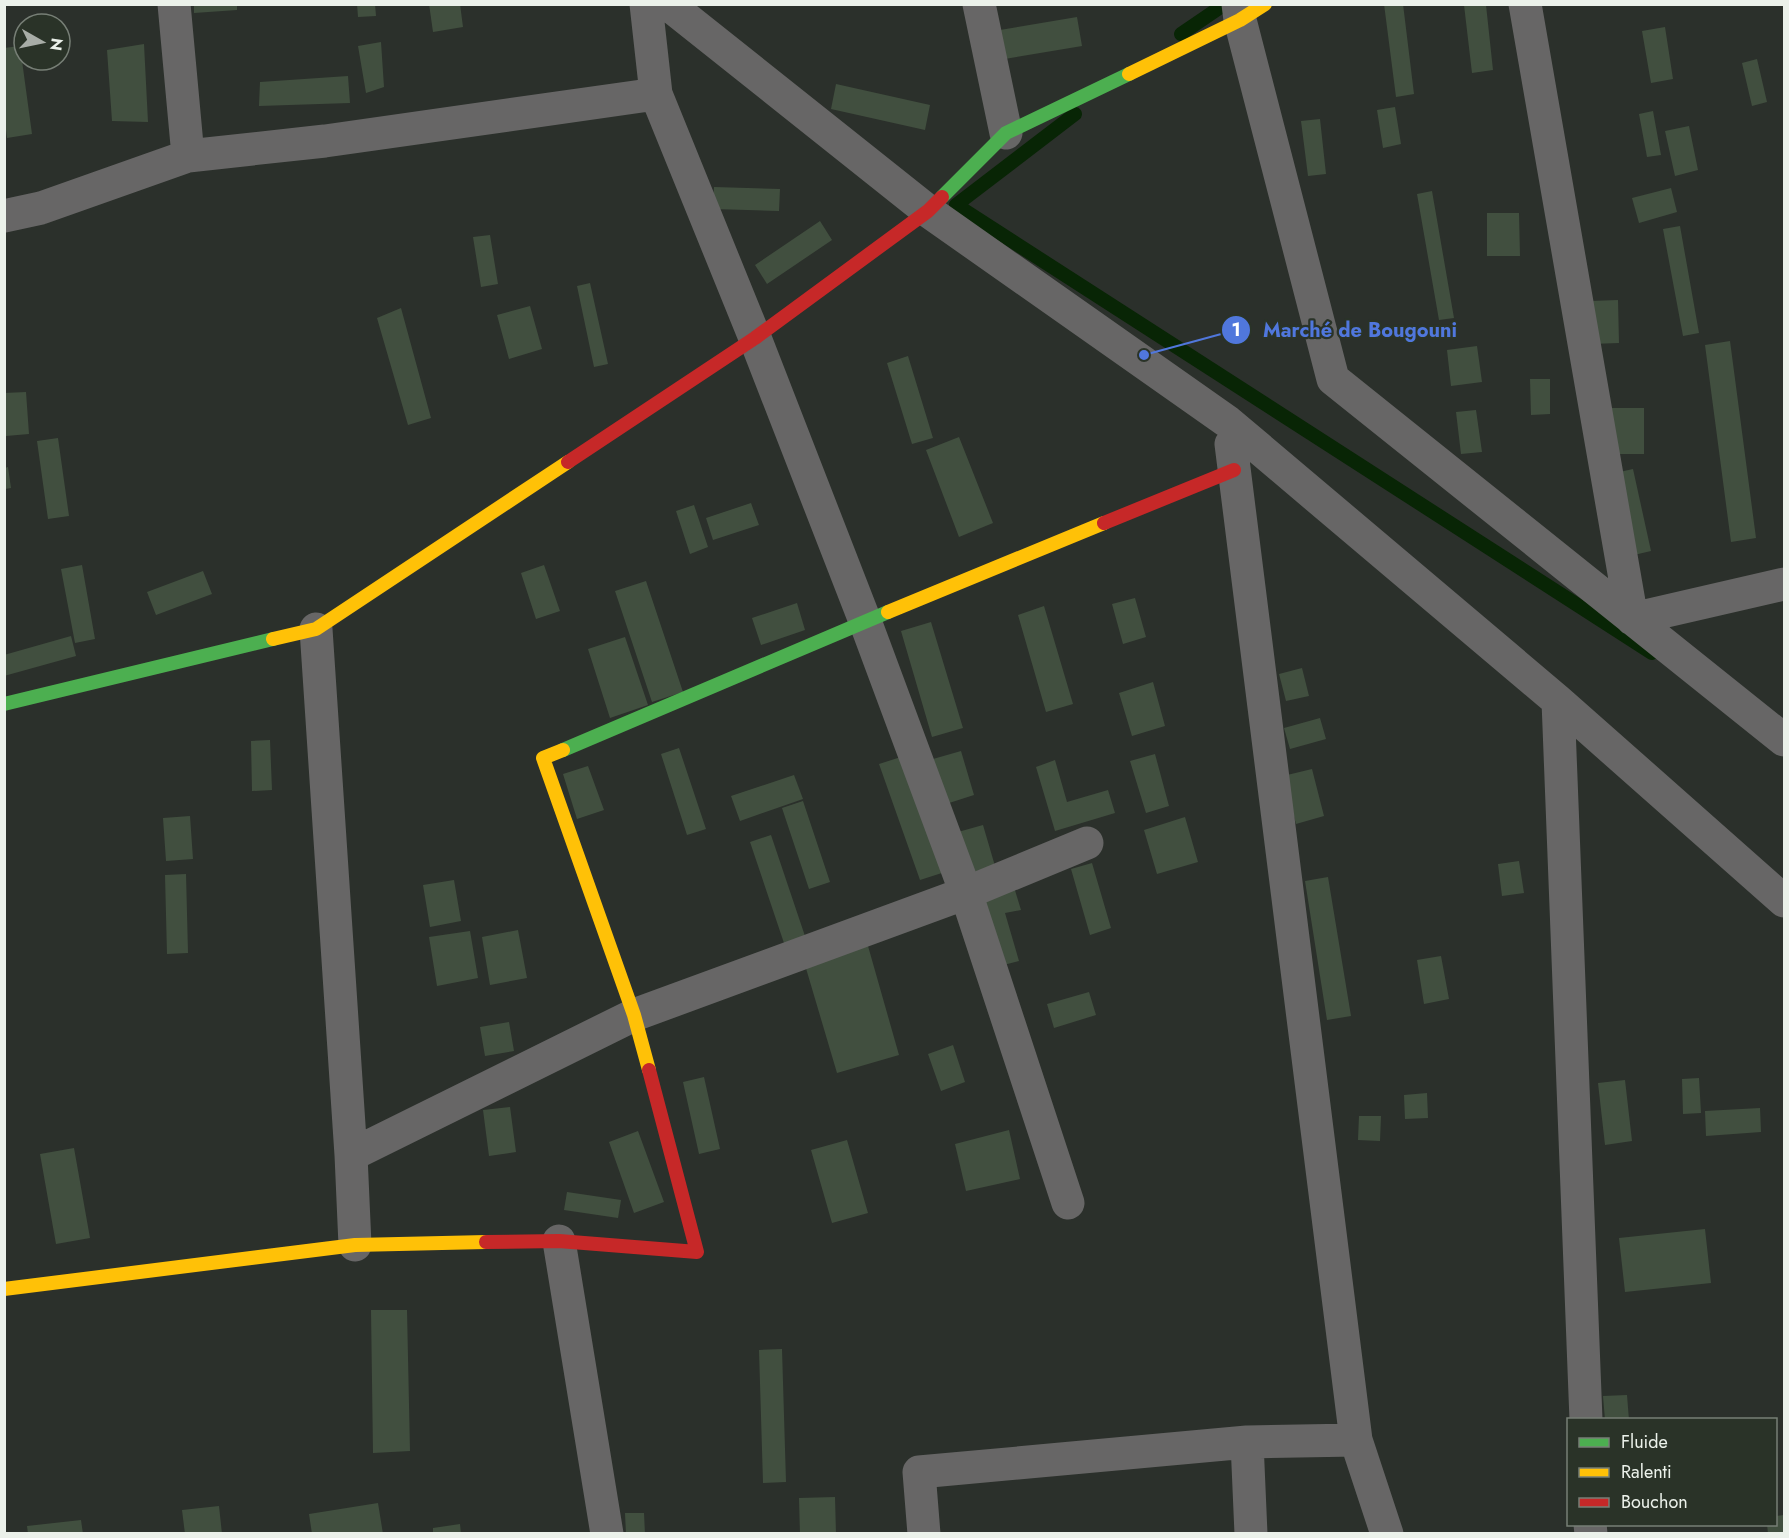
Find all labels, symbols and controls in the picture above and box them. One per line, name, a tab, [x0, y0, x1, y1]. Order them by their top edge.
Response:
north arrow	[12, 12, 72, 72]
text: N	[44, 36, 69, 52]
callout: Marché de Bougouni	[1221, 311, 1469, 349]
text: Marché de Bougouni	[1263, 316, 1457, 345]
text: 1	[1231, 317, 1241, 343]
legend	[1567, 1418, 1777, 1526]
text: Fluide	[1621, 1429, 1668, 1455]
text: Ralenti	[1621, 1459, 1672, 1485]
text: Bouchon	[1621, 1489, 1688, 1515]

